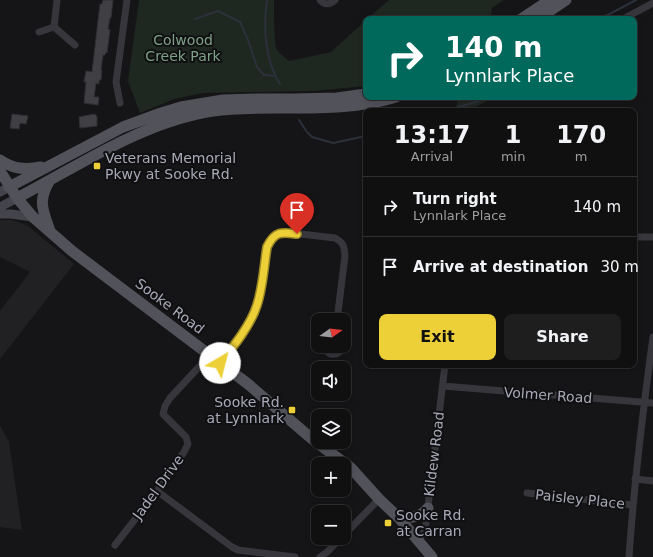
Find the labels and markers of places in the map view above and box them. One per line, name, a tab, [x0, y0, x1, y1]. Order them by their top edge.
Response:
place label: Veterans Memorial Pkwy at Sooke Rd.	[105, 150, 236, 182]
marker: Veterans Memorial Pkwy at Sooke Rd.	[92, 161, 102, 171]
pin	[280, 193, 314, 234]
place label: Sooke Rd. at Lynnlark	[207, 394, 285, 426]
marker: Sooke Rd. at Lynnlark	[287, 405, 297, 415]
place label: Sooke Rd. at Carran	[396, 507, 466, 539]
marker: Sooke Rd. at Carran	[383, 518, 393, 528]

